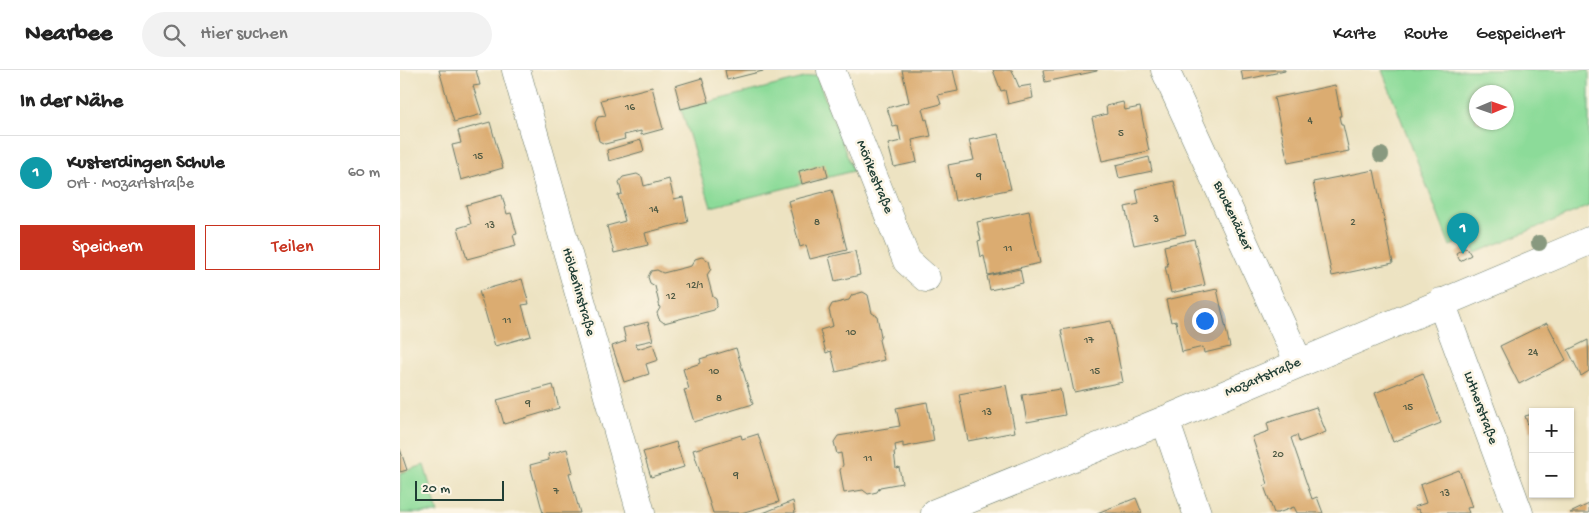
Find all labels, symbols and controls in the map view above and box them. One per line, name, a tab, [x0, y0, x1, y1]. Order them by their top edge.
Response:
search box	[142, 12, 492, 57]
text: Nearbee	[25, 20, 112, 49]
icon: search	[160, 21, 188, 49]
text: Hier suchen	[200, 23, 288, 46]
text: Karte	[1333, 24, 1376, 45]
text: Route	[1404, 24, 1448, 45]
text: Gespeichert	[1476, 24, 1564, 45]
north arrow	[1469, 85, 1514, 130]
text: In der Nähe	[20, 90, 123, 115]
house number: 16	[624, 102, 635, 114]
house number: 4	[1307, 115, 1313, 127]
house number: 5	[1118, 128, 1124, 140]
street label: Mörikestraße	[852, 138, 897, 217]
house number: 15	[472, 151, 483, 163]
text: Kusterdingen Schule	[67, 152, 224, 175]
text: 1	[33, 164, 39, 183]
text: 60 m	[348, 164, 380, 183]
house number: 9	[975, 171, 982, 183]
text: Ort · Mozartstraße	[67, 175, 194, 194]
street label: Bruckenäcker	[1208, 178, 1256, 254]
house number: 14	[648, 204, 660, 216]
pin: 1	[1447, 213, 1479, 254]
house number: 3	[1152, 214, 1159, 226]
house number: 8	[814, 217, 820, 229]
house number: 2	[1350, 217, 1356, 229]
house number: 13	[484, 220, 495, 232]
button: Speichern	[20, 225, 195, 270]
button: Teilen	[205, 225, 380, 270]
house number: 11	[1003, 243, 1012, 255]
street label: Hölderlinstraße	[557, 246, 599, 339]
house number: 12/1	[686, 280, 703, 292]
house number: 12	[665, 291, 677, 303]
your location	[1192, 308, 1218, 334]
house number: 11	[502, 315, 511, 327]
house number: 10	[845, 327, 856, 339]
house number: 17	[1083, 335, 1094, 347]
house number: 24	[1528, 347, 1539, 359]
street label: Mozartstraße	[1222, 354, 1304, 402]
house number: 10	[708, 366, 719, 378]
house number: 15	[1089, 366, 1100, 378]
street label: Lutherstraße	[1459, 369, 1501, 448]
house number: 8	[716, 393, 722, 405]
house number: 9	[524, 398, 531, 410]
house number: 15	[1402, 402, 1413, 414]
house number: 13	[981, 407, 992, 419]
map controls	[1529, 408, 1574, 498]
button: +	[1529, 408, 1574, 453]
house number: 20	[1272, 449, 1284, 461]
house number: 11	[863, 453, 872, 465]
button: −	[1529, 453, 1574, 498]
house number: 9	[732, 470, 739, 482]
scale bar	[415, 478, 504, 501]
text: 20 m	[422, 481, 450, 498]
house number: 7	[552, 486, 559, 498]
house number: 13	[1439, 488, 1450, 500]

